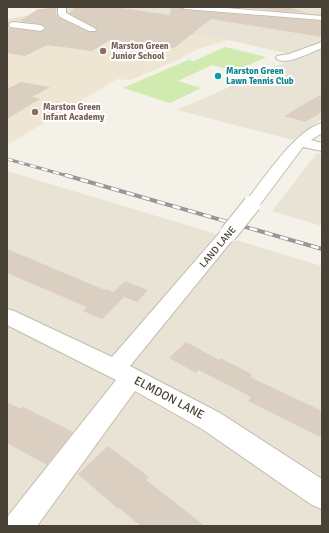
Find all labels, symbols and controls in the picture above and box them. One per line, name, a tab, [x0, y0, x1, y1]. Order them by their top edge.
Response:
place label: Marston Green Junior School	[111, 41, 169, 62]
marker: Marston Green Junior School	[98, 46, 108, 56]
place label: Marston Green Lawn Tennis Club	[226, 66, 294, 87]
marker: Marston Green Lawn Tennis Club	[213, 71, 223, 81]
place label: Marston Green Infant Academy	[43, 102, 105, 123]
marker: Marston Green Infant Academy	[30, 107, 40, 117]
street label: LAND LANE	[197, 224, 239, 270]
street label: ELMDON LANE	[131, 373, 207, 423]

